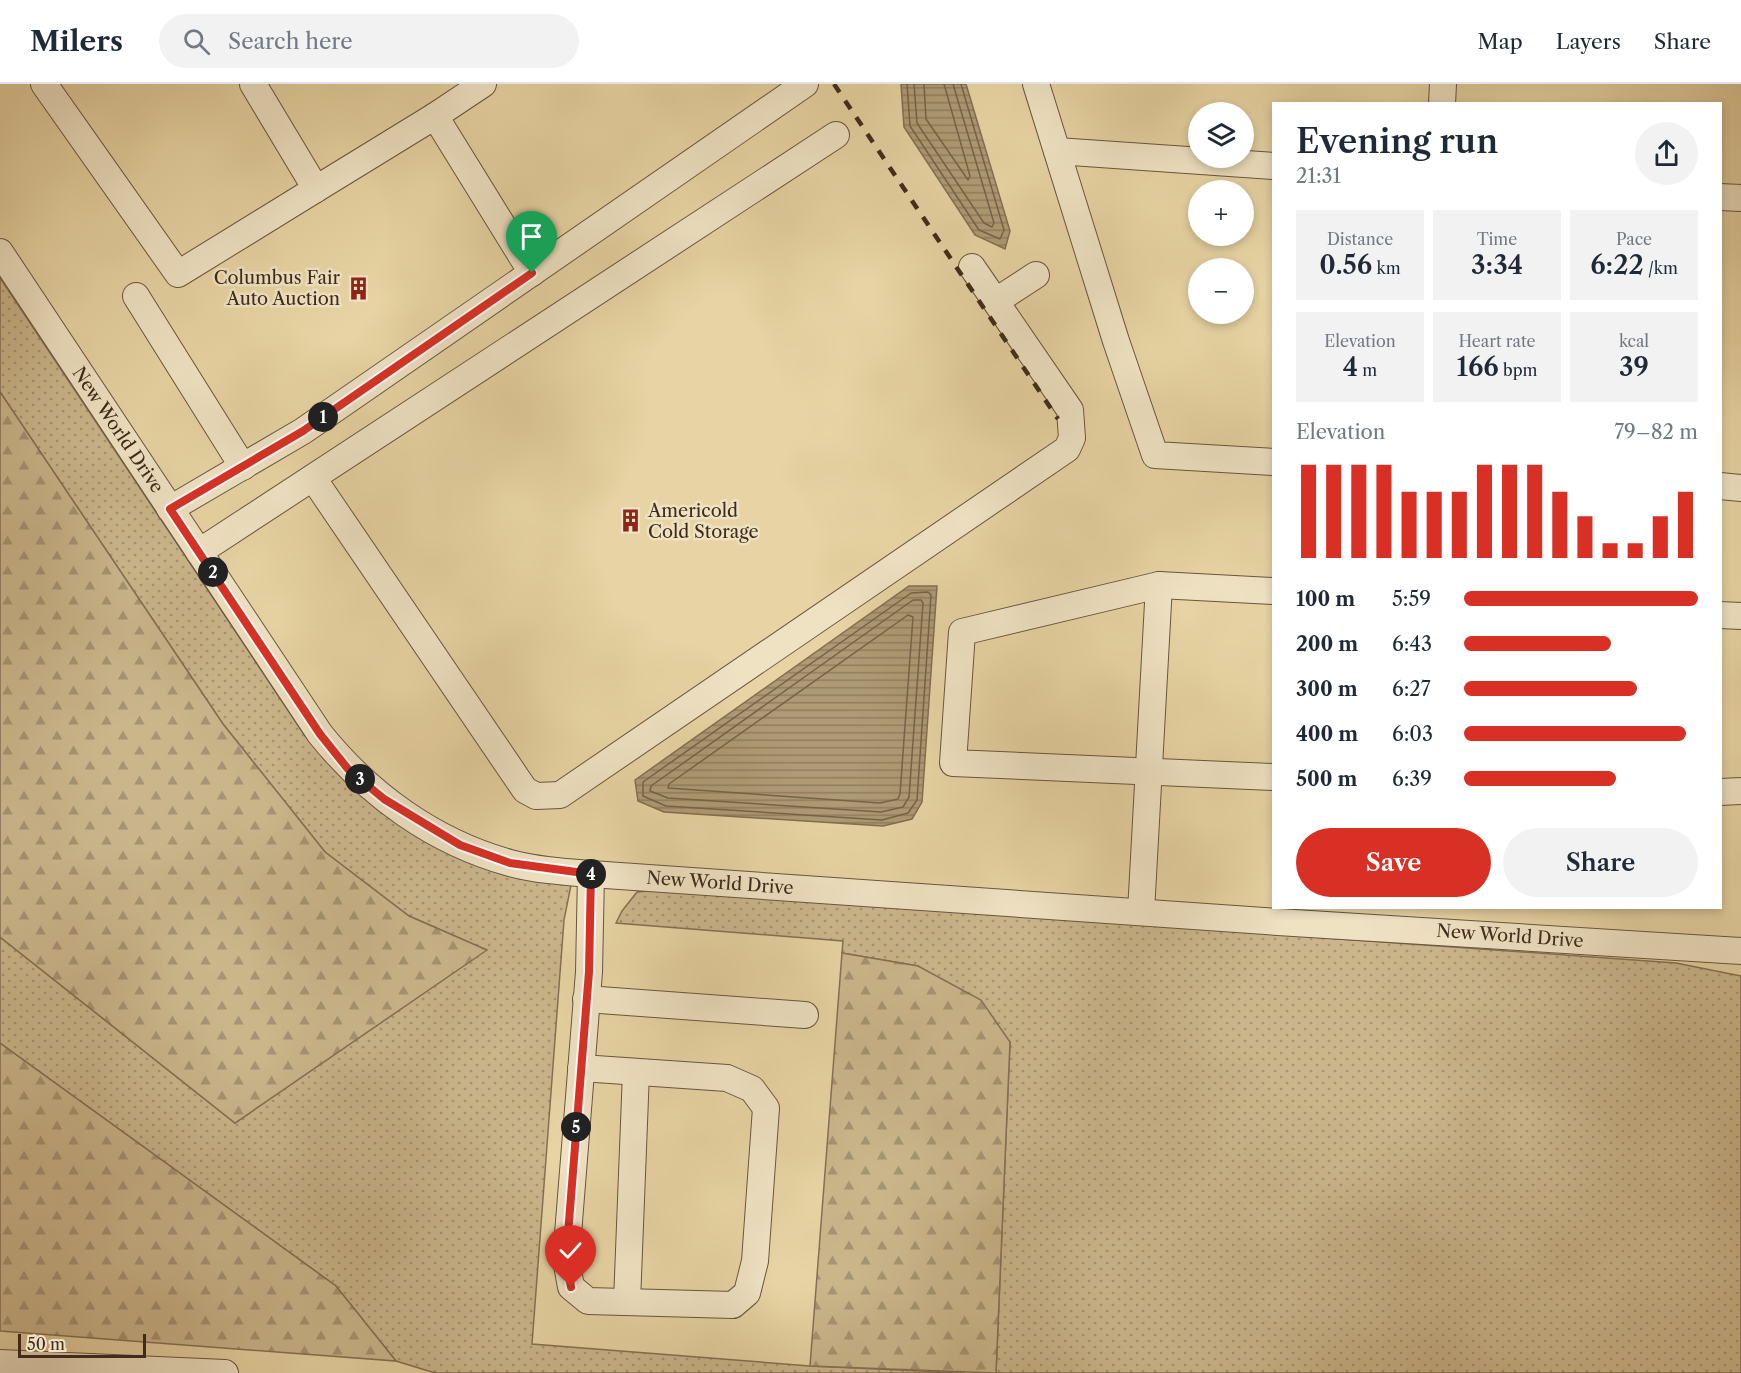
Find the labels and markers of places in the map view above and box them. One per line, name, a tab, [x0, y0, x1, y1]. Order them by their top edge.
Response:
pin	[506, 211, 557, 273]
place label: Columbus Fair Auto Auction	[214, 267, 340, 310]
building icon: Columbus Fair Auto Auction	[345, 275, 371, 301]
pin: 1	[308, 402, 338, 432]
place label: Americold Cold Storage	[647, 500, 759, 543]
building icon: Americold Cold Storage	[617, 508, 643, 534]
pin: 2	[198, 557, 228, 587]
pin: 3	[345, 764, 375, 794]
pin: 4	[576, 859, 606, 889]
pin: 5	[561, 1112, 591, 1142]
pin	[545, 1225, 596, 1287]

